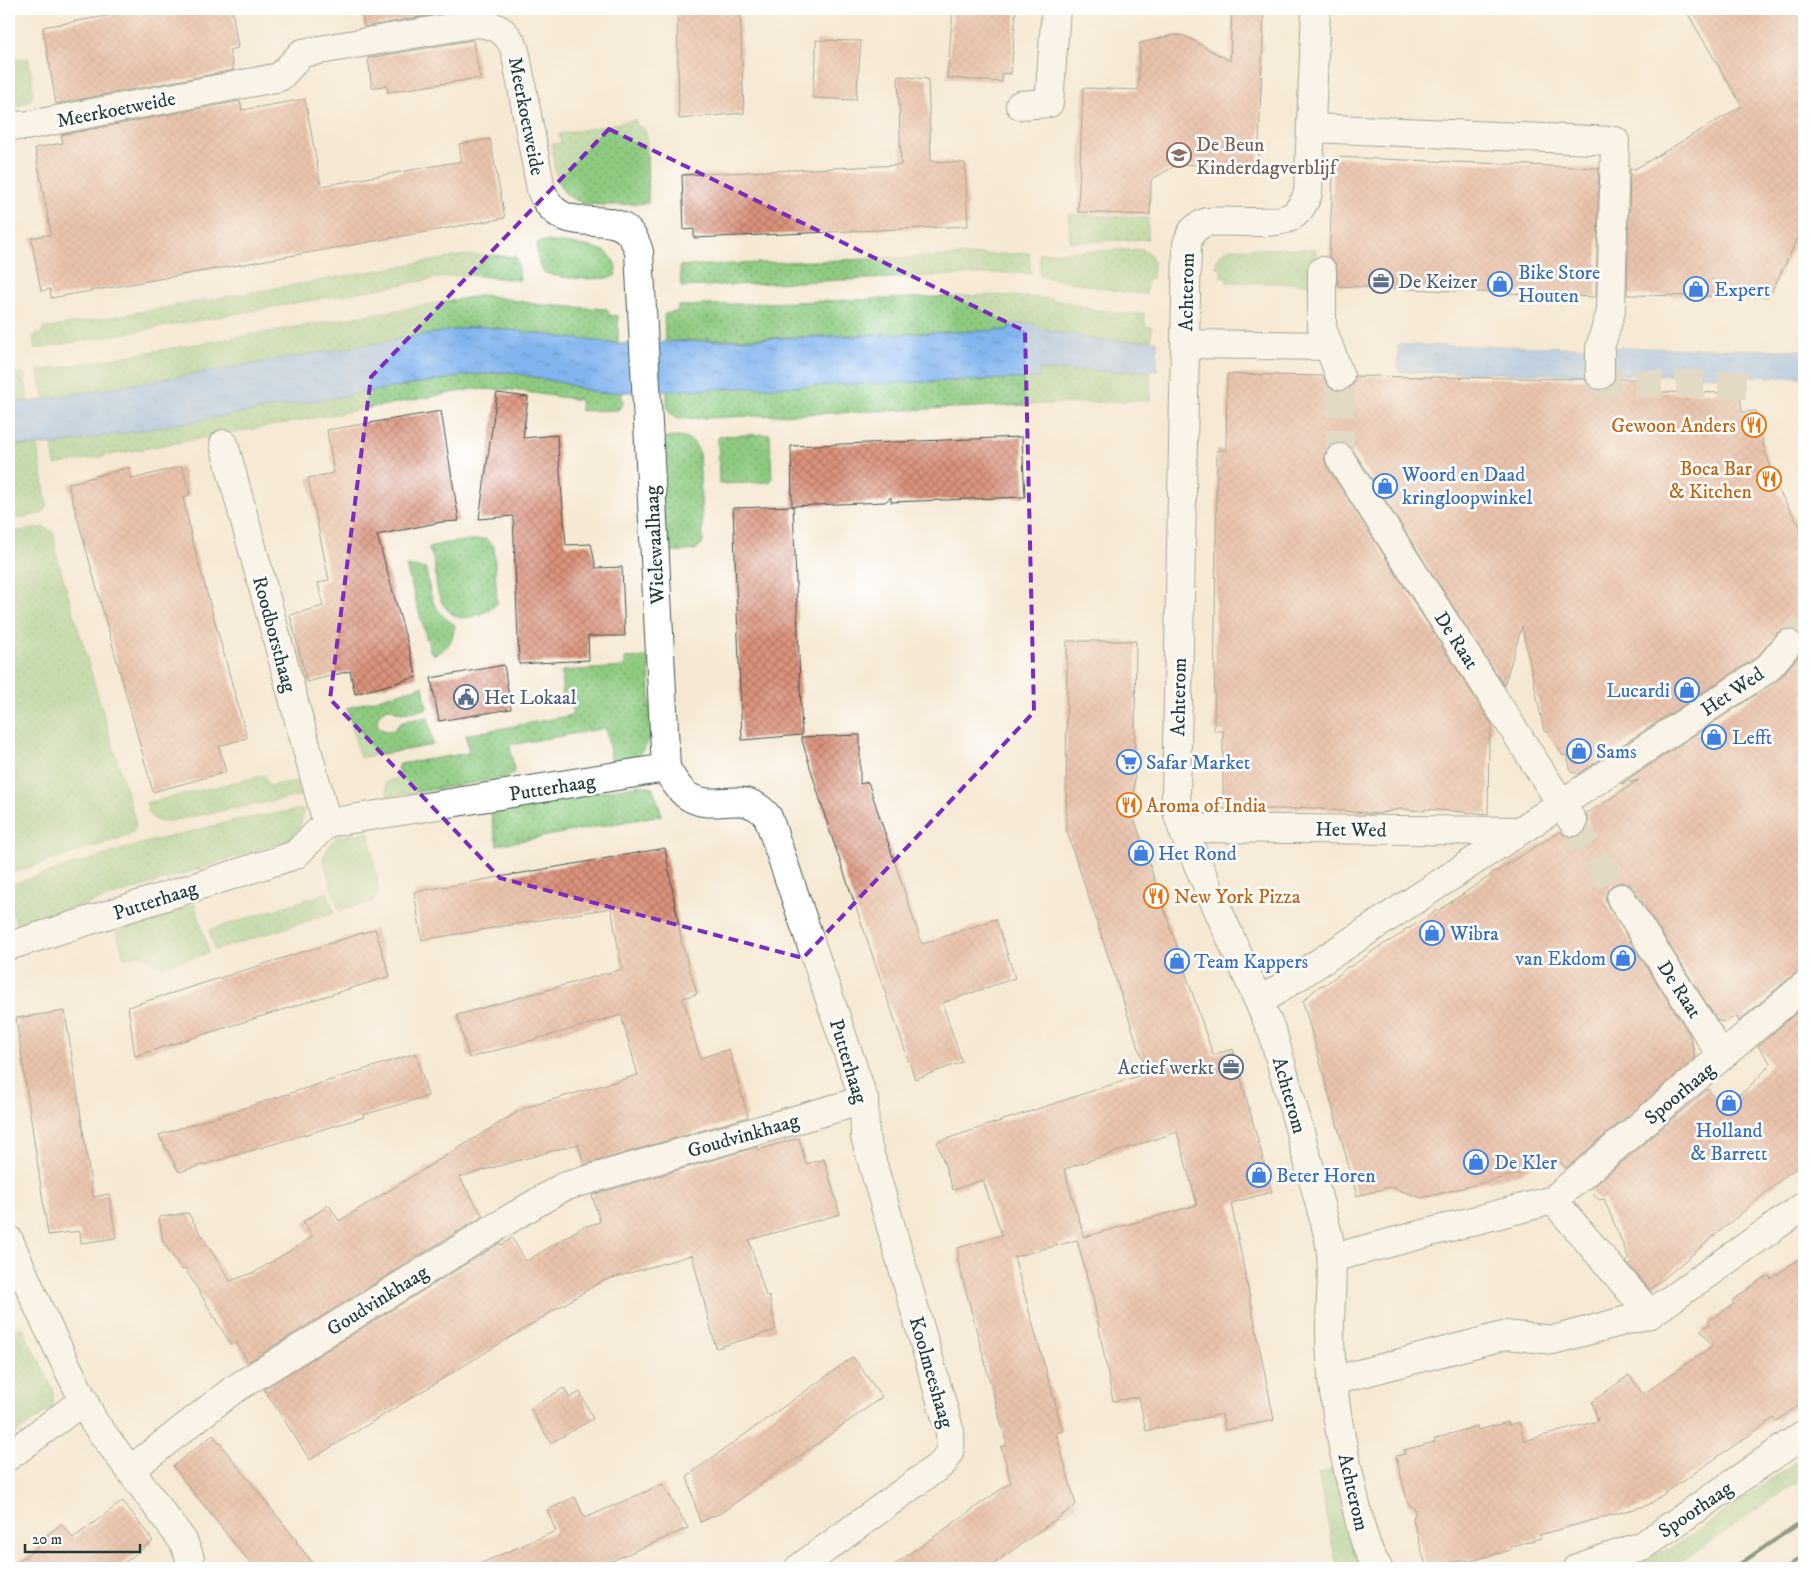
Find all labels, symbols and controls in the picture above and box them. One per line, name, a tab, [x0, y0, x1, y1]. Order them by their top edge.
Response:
street label: Meerkoetweide	[502, 55, 549, 178]
street label: Meerkoetweide	[55, 87, 178, 134]
place label: De Beun Kinderdagverblijf	[1196, 133, 1340, 181]
school or university icon: De Beun Kinderdagverblijf	[1166, 142, 1192, 168]
street label: Achterom	[1174, 253, 1201, 332]
place label: Bike Store Houten	[1518, 261, 1600, 309]
office icon: De Keizer	[1368, 268, 1394, 294]
place label: De Keizer	[1398, 270, 1478, 295]
shop icon: Bike Store Houten	[1487, 271, 1513, 297]
shop icon: Expert	[1683, 276, 1709, 302]
place label: Expert	[1714, 278, 1770, 303]
restaurant icon: Gewoon Anders	[1741, 412, 1767, 438]
place label: Gewoon Anders	[1611, 414, 1736, 439]
place label: Boca Bar & Kitchen	[1669, 457, 1753, 505]
place label: Woord en Daad kringloopwinkel	[1401, 463, 1533, 511]
restaurant icon: Boca Bar & Kitchen	[1756, 466, 1782, 492]
shop icon: Woord en Daad kringloopwinkel	[1372, 473, 1398, 499]
street label: Wielewaalhaag	[640, 485, 671, 606]
street label: Roodborsthaag	[246, 573, 301, 696]
street label: De Raat	[1428, 607, 1484, 675]
street label: Achterom	[1166, 658, 1193, 737]
street label: Het Wed	[1696, 662, 1769, 722]
shop icon: Lucardi	[1674, 677, 1700, 703]
place label: Lucardi	[1606, 679, 1670, 704]
public building icon: Het Lokaal	[453, 684, 479, 710]
place label: Het Lokaal	[484, 686, 576, 711]
shop icon: Lefft	[1701, 724, 1727, 750]
place label: Lefft	[1732, 726, 1772, 751]
shop icon: Sams	[1566, 738, 1592, 764]
place label: Sams	[1596, 740, 1637, 765]
supermarket icon: Safar Market	[1116, 749, 1142, 775]
place label: Safar Market	[1146, 751, 1250, 776]
street label: Putterhaag	[507, 769, 597, 808]
restaurant icon: Aroma of India	[1116, 792, 1142, 818]
place label: Aroma of India	[1146, 794, 1267, 819]
street label: Het Wed	[1315, 817, 1387, 844]
shop icon: Het Rond	[1128, 840, 1154, 866]
place label: Het Rond	[1158, 842, 1237, 867]
street label: Putterhaag	[110, 876, 201, 927]
restaurant icon: New York Pizza	[1143, 883, 1169, 909]
place label: New York Pizza	[1174, 885, 1301, 910]
shop icon: Wibra	[1419, 920, 1445, 946]
place label: Wibra	[1449, 922, 1499, 947]
shop icon: van Ekdom	[1610, 945, 1636, 971]
place label: van Ekdom	[1514, 947, 1606, 972]
shop icon: Team Kappers	[1164, 948, 1190, 974]
place label: Team Kappers	[1194, 950, 1309, 975]
street label: De Raat	[1651, 956, 1707, 1024]
street label: Putterhaag	[823, 1016, 872, 1107]
office icon: Actief werkt	[1218, 1054, 1244, 1080]
street label: Achterom	[1266, 1054, 1311, 1137]
place label: Actief werkt	[1118, 1056, 1214, 1081]
street label: Spoorhaag	[1640, 1057, 1721, 1131]
shop icon: Holland & Barrett	[1716, 1090, 1742, 1116]
street label: Goudvinkhaag	[685, 1109, 802, 1164]
place label: Holland & Barrett	[1691, 1119, 1767, 1167]
shop icon: De Kler	[1463, 1149, 1489, 1175]
place label: De Kler	[1494, 1151, 1558, 1176]
shop icon: Beter Horen	[1246, 1162, 1272, 1188]
place label: Beter Horen	[1276, 1164, 1376, 1189]
street label: Goudvinkhaag	[322, 1260, 433, 1342]
street label: Koolmeeshaag	[903, 1314, 958, 1431]
street label: Achterom	[1332, 1451, 1374, 1533]
street label: Spoorhaag	[1654, 1476, 1738, 1544]
scale bar	[25, 1522, 140, 1554]
text: 20 m	[32, 1530, 62, 1549]

